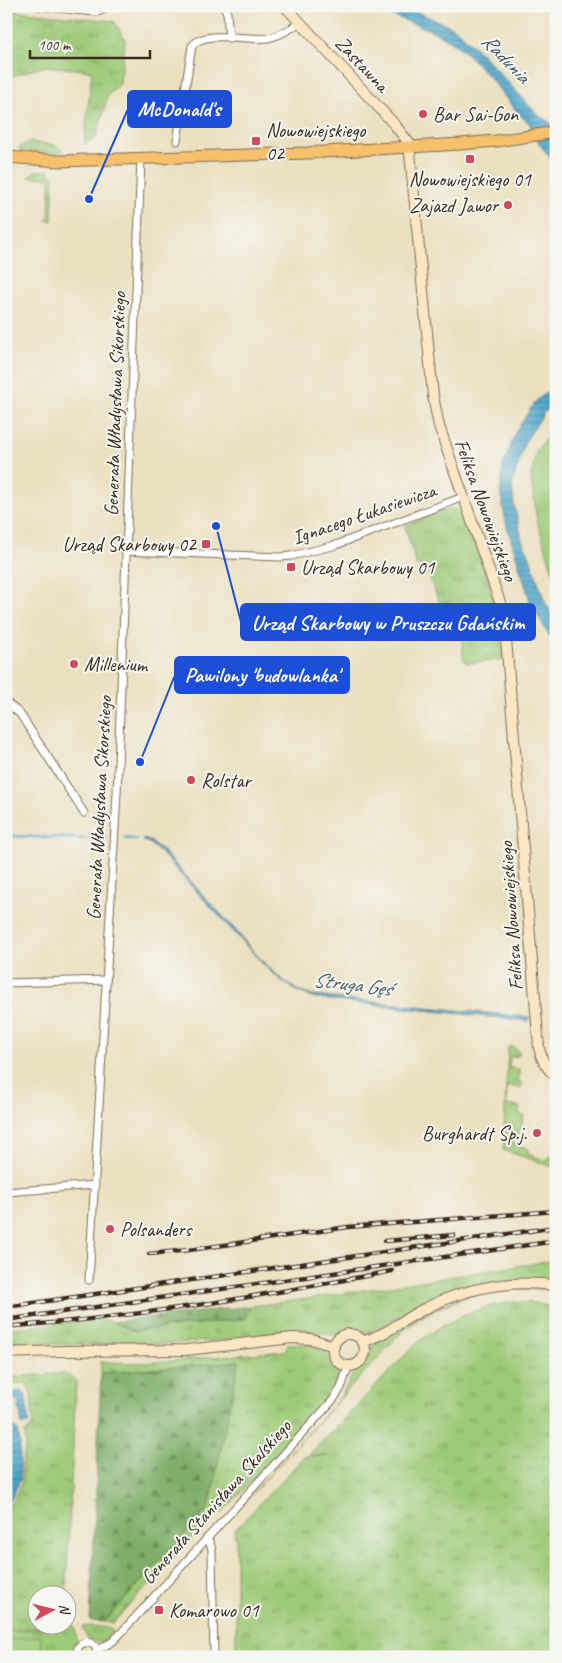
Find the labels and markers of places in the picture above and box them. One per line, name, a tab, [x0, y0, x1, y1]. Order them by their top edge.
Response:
callout: McDonald's	[128, 91, 231, 127]
place label: Bar Sai-Gon	[433, 102, 519, 127]
marker: Bar Sai-Gon	[417, 108, 429, 120]
place label: Nowowiejskiego 02	[266, 118, 366, 166]
marker: Nowowiejskiego 02	[250, 135, 262, 147]
marker: Nowowiejskiego 01	[464, 153, 476, 165]
place label: Nowowiejskiego 01	[409, 167, 532, 192]
place label: Zajazd Jawor	[409, 193, 500, 218]
marker: Zajazd Jawor	[502, 199, 514, 211]
place label: Urząd Skarbowy 02	[63, 532, 198, 557]
marker: Urząd Skarbowy 02	[200, 538, 212, 550]
place label: Urząd Skarbowy 01	[301, 555, 435, 580]
marker: Urząd Skarbowy 01	[285, 561, 297, 573]
callout: Urząd Skarbowy w Pruszczu Gdańskim	[241, 604, 535, 640]
place label: Millenium	[84, 652, 149, 677]
callout: Pawilony 'budowlanka'	[175, 657, 349, 693]
marker: Millenium	[68, 658, 80, 670]
place label: Rolstar	[201, 768, 252, 793]
marker: Rolstar	[185, 774, 197, 786]
place label: Burghardt Sp.j.	[422, 1121, 527, 1146]
marker: Burghardt Sp.j.	[531, 1127, 543, 1139]
place label: Polsanders	[120, 1217, 194, 1242]
marker: Polsanders	[104, 1223, 116, 1235]
place label: Komarowo 01	[169, 1598, 260, 1623]
marker: Komarowo 01	[153, 1604, 165, 1616]

